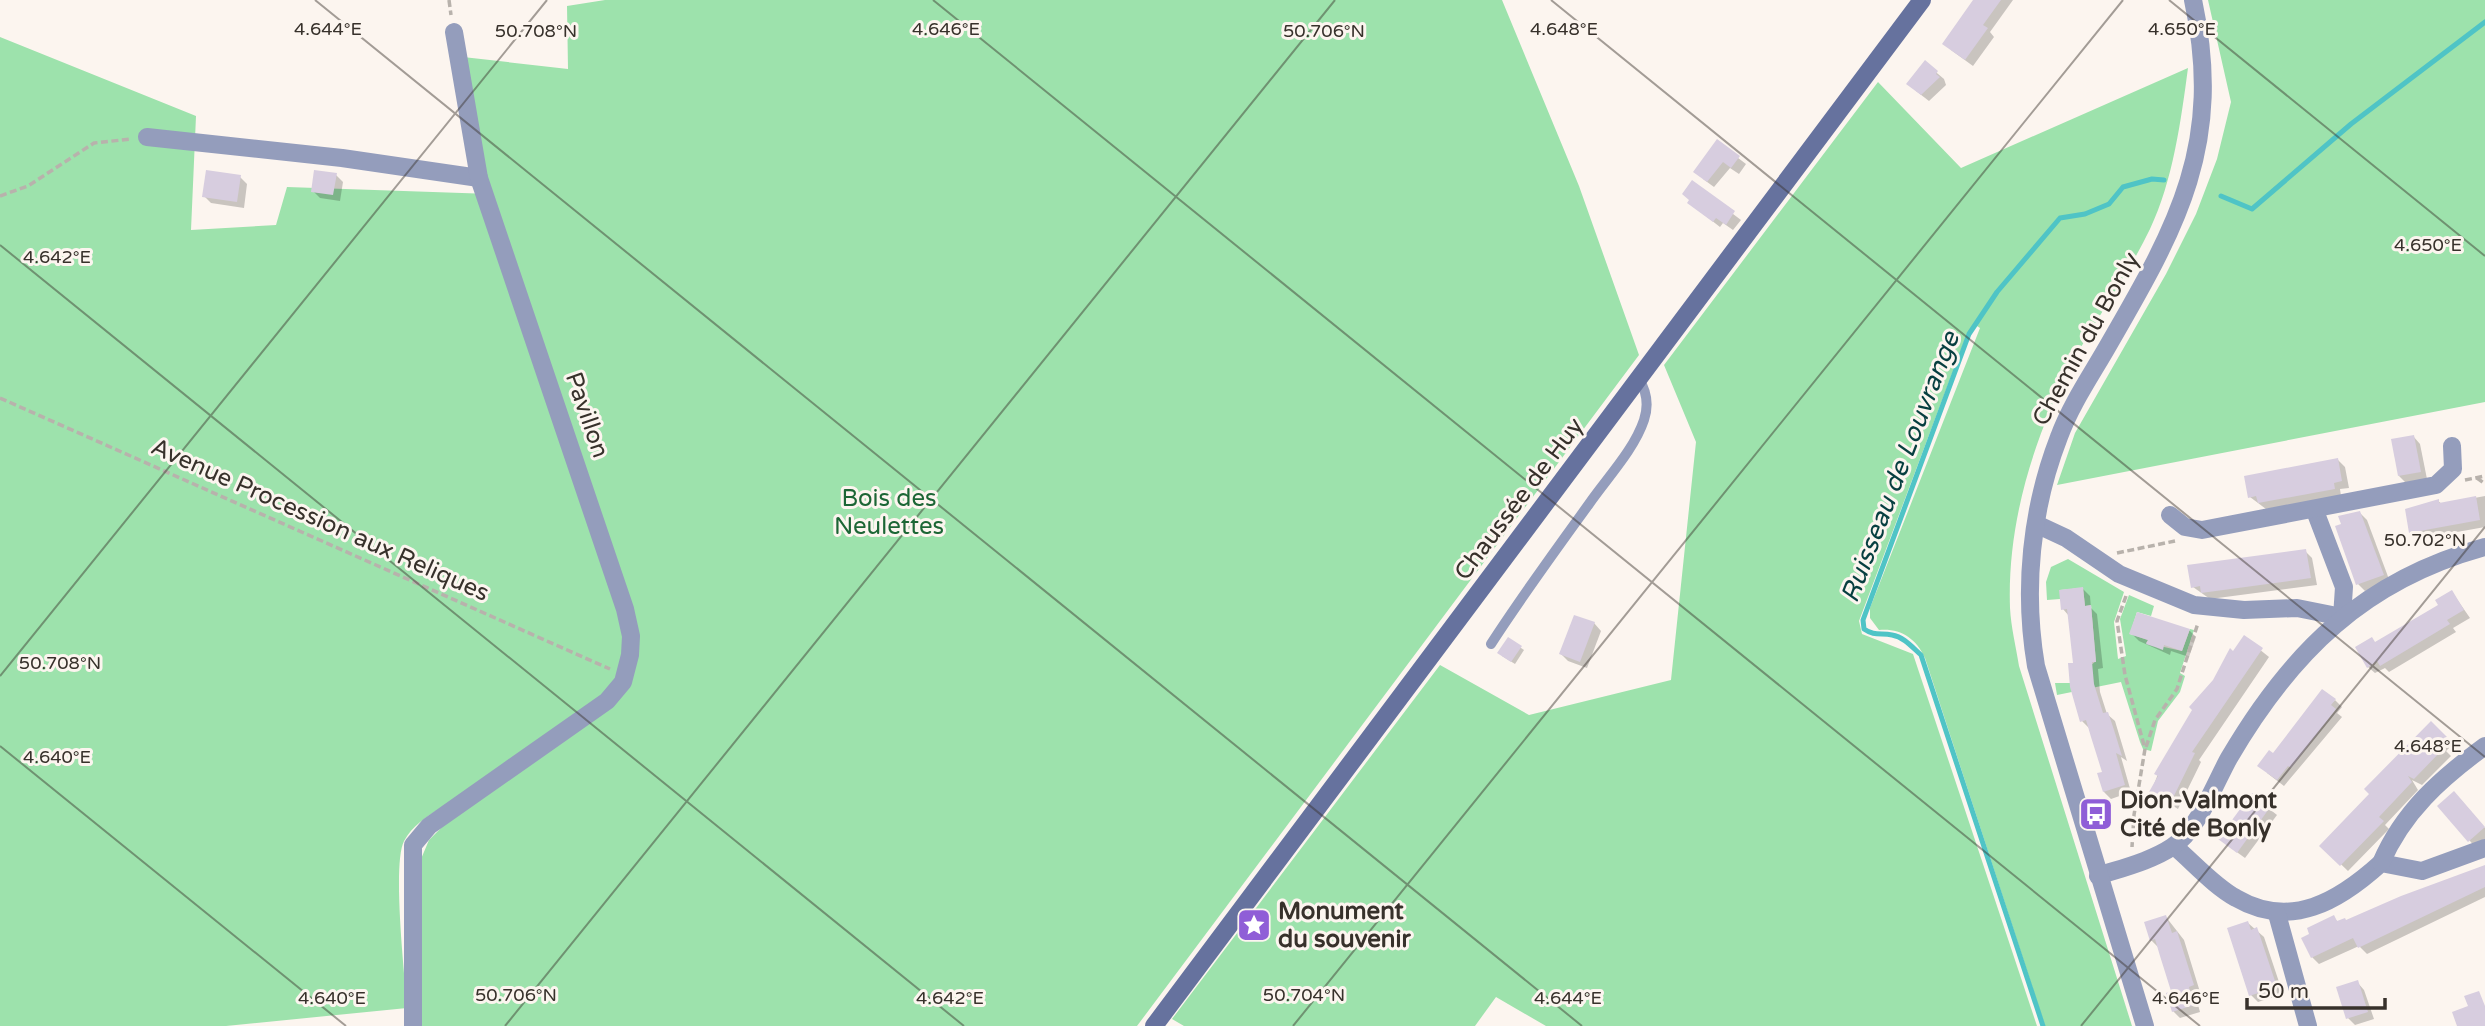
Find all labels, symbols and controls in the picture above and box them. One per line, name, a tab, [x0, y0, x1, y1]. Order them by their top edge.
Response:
text: 4.644°E	[294, 18, 362, 40]
text: 4.646°E	[912, 18, 980, 40]
text: 4.648°E	[1530, 18, 1598, 40]
text: 4.650°E	[2148, 18, 2216, 40]
text: 50.708°N	[495, 20, 577, 42]
text: 50.706°N	[1283, 20, 1365, 42]
text: 4.650°E	[2394, 234, 2462, 256]
text: 4.642°E	[23, 246, 91, 268]
street label: Chemin du Bonly	[2026, 247, 2146, 431]
water label: Ruisseau de Louvrange	[1834, 326, 1966, 607]
street label: Pavillon	[559, 368, 615, 462]
street label: Chaussée de Huy	[1448, 412, 1590, 586]
street label: Avenue Procession aux Reliques	[147, 432, 493, 608]
park label: Bois des Neulettes	[834, 484, 944, 541]
text: 50.702°N	[2384, 529, 2466, 551]
text: 50.708°N	[19, 652, 101, 674]
text: 4.648°E	[2394, 735, 2462, 757]
text: 4.640°E	[23, 746, 91, 768]
place label: Dion-Valmont Cité de Bonly	[2120, 786, 2278, 843]
bus stop icon: Dion-Valmont Cité de Bonly	[2077, 795, 2115, 833]
place label: Monument du souvenir	[1278, 897, 1411, 954]
place icon: Monument du souvenir	[1235, 906, 1273, 944]
scale bar	[2247, 967, 2385, 1011]
text: 50 m	[2258, 979, 2309, 1004]
text: 50.706°N	[475, 984, 557, 1006]
text: 50.704°N	[1263, 984, 1345, 1006]
text: 4.640°E	[298, 987, 366, 1009]
text: 4.642°E	[916, 987, 984, 1009]
text: 4.644°E	[1534, 987, 1602, 1009]
text: 4.646°E	[2152, 987, 2220, 1009]

